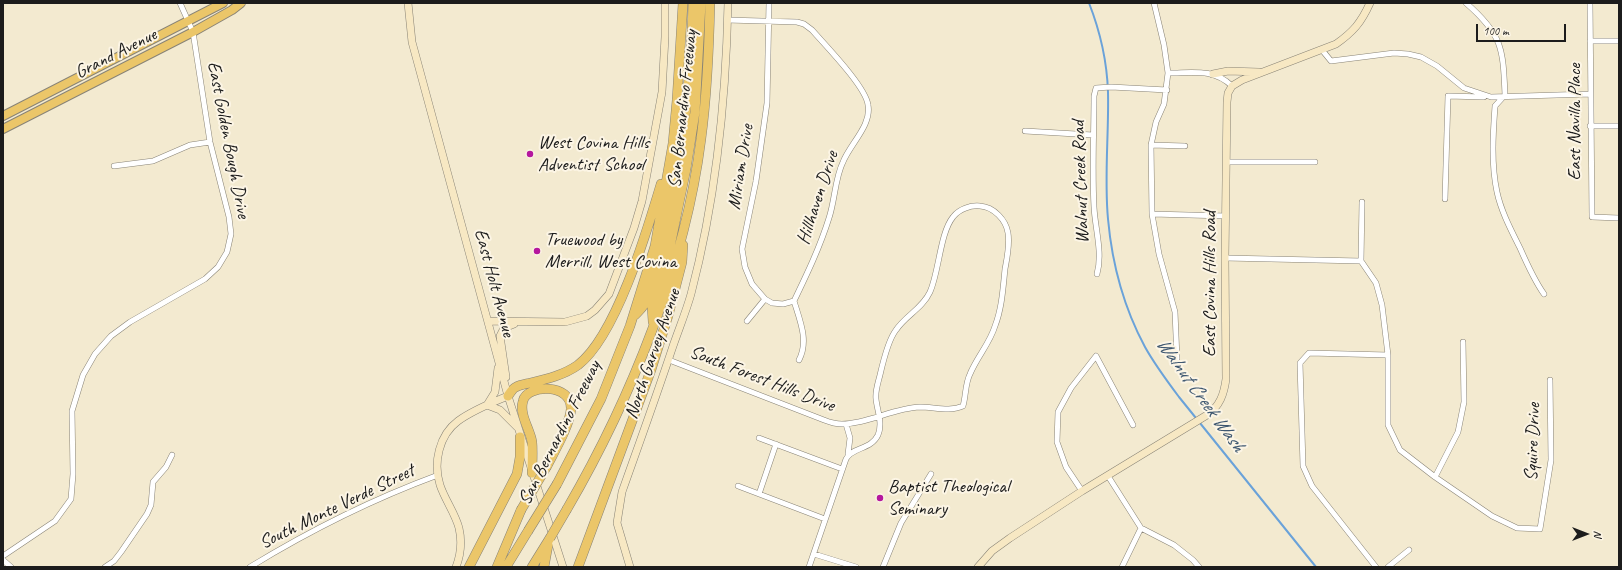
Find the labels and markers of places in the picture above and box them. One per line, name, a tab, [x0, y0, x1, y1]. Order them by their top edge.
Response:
place label: West Covina Hills Adventist School	[538, 132, 649, 176]
marker: West Covina Hills Adventist School	[525, 149, 535, 159]
place label: Truewood by Merrill, West Covina	[545, 229, 676, 273]
marker: Truewood by Merrill, West Covina	[532, 246, 542, 256]
place label: Baptist Theological Seminary	[888, 476, 1009, 520]
marker: Baptist Theological Seminary	[875, 493, 885, 503]

